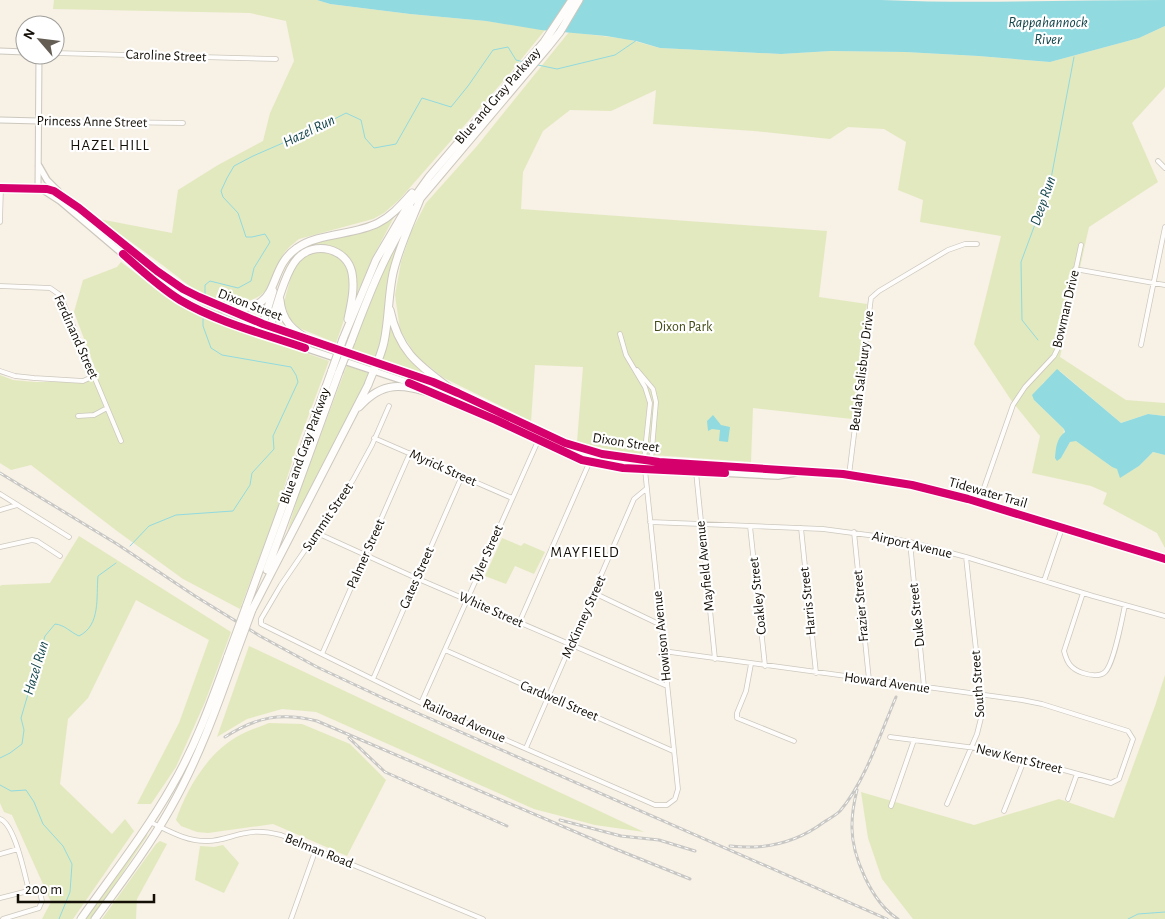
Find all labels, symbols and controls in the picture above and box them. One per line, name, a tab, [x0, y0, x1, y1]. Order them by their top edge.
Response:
north arrow	[15, 15, 65, 65]
water label: Rappahannock River	[1008, 15, 1088, 47]
text: N	[21, 27, 38, 42]
street label: Blue and Gray Parkway	[452, 45, 544, 147]
street label: Caroline Street	[125, 48, 207, 64]
water label: Hazel Run	[281, 112, 337, 150]
street label: Princess Anne Street	[37, 114, 148, 130]
district label: HAZEL HILL	[70, 138, 150, 153]
water label: Deep Run	[1028, 174, 1058, 228]
street label: Bowman Drive	[1050, 269, 1082, 349]
street label: Dixon Street	[216, 286, 285, 324]
street label: Ferdinand Street	[51, 293, 101, 382]
street label: Beulah Salisbury Drive	[848, 310, 876, 432]
park label: Dixon Park	[654, 320, 713, 334]
street label: Blue and Gray Parkway	[277, 386, 333, 506]
street label: Dixon Street	[592, 431, 661, 455]
street label: Myrick Street	[407, 447, 479, 489]
street label: Tidewater Trail	[947, 475, 1029, 511]
street label: Summit Street	[300, 480, 356, 554]
street label: Palmer Street	[344, 517, 388, 591]
street label: Mayfield Avenue	[693, 520, 717, 612]
street label: Tyler Street	[468, 523, 506, 585]
street label: Airport Avenue	[870, 529, 954, 561]
street label: Gates Street	[397, 545, 437, 611]
district label: MAYFIELD	[550, 545, 620, 560]
street label: Coakley Street	[747, 556, 769, 635]
street label: Harris Street	[797, 566, 819, 636]
street label: Frazier Street	[851, 569, 871, 642]
street label: McKinney Street	[560, 573, 609, 660]
street label: Duke Street	[907, 582, 927, 648]
street label: White Street	[457, 590, 526, 631]
street label: Howison Avenue	[650, 590, 674, 682]
water label: Hazel Run	[21, 639, 51, 697]
street label: South Street	[969, 649, 987, 718]
street label: Howard Avenue	[843, 670, 931, 696]
street label: Cardwell Street	[518, 678, 601, 724]
street label: Railroad Avenue	[420, 697, 508, 745]
street label: New Kent Street	[974, 742, 1064, 777]
street label: Belman Road	[283, 831, 355, 871]
scale bar	[18, 872, 154, 904]
text: 200 m	[25, 882, 62, 897]

